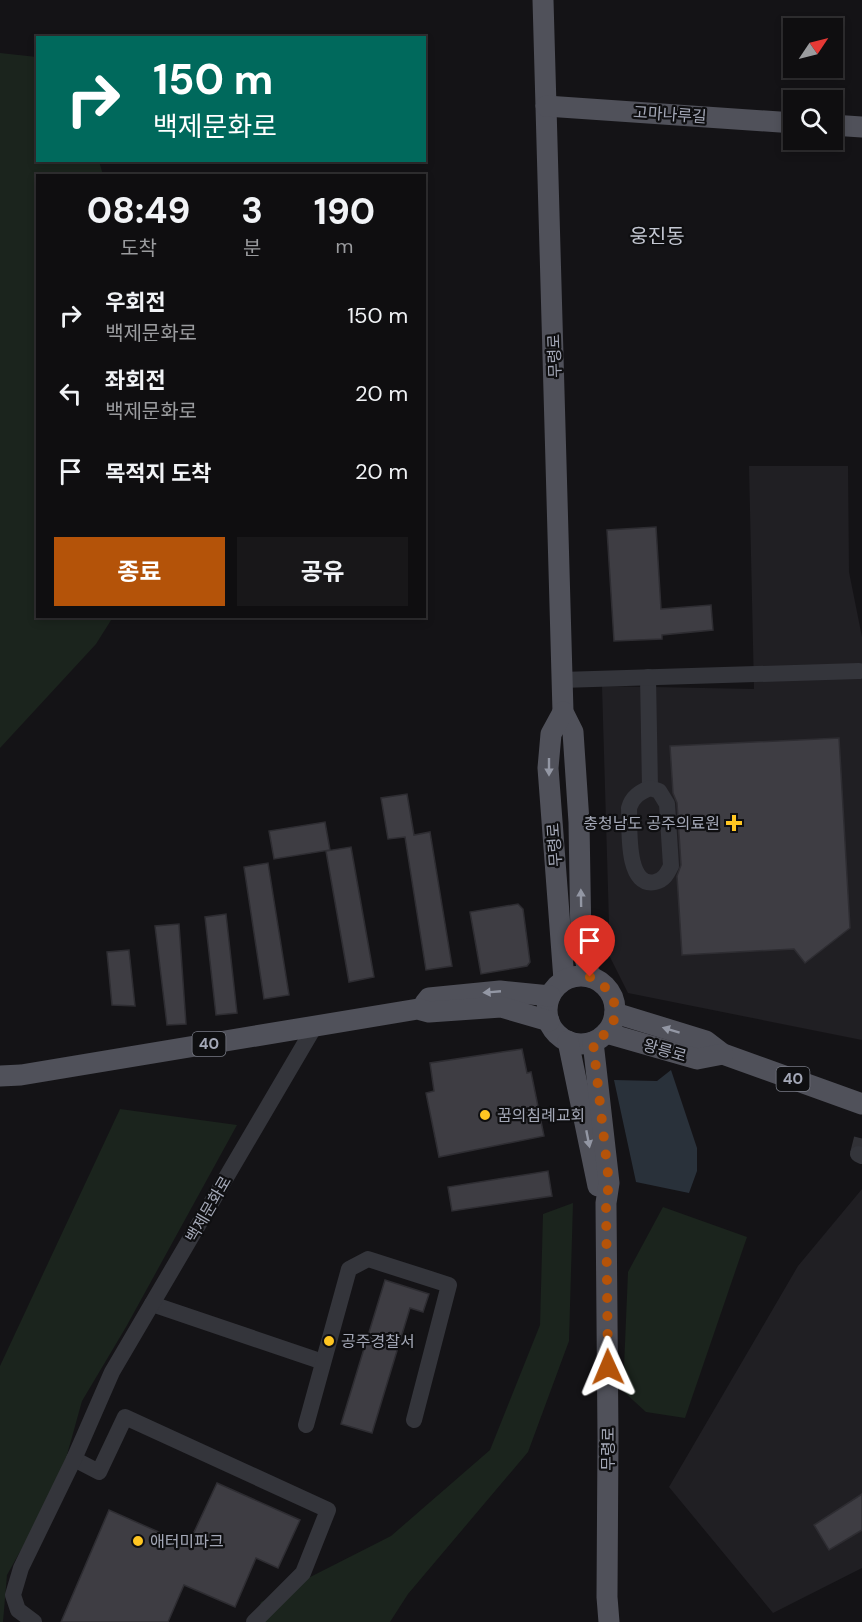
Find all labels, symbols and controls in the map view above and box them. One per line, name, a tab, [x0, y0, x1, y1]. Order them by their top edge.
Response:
north arrow	[783, 18, 843, 78]
map controls	[783, 18, 843, 150]
text: 150 m	[153, 52, 273, 107]
icon: right	[54, 60, 132, 138]
button: search	[783, 90, 843, 150]
street label: 고마나루길	[633, 101, 707, 128]
text: 백제문화로	[153, 109, 277, 144]
text: 08:49	[87, 187, 190, 234]
text: 3	[241, 187, 263, 234]
text: 190	[314, 188, 375, 235]
district label: 웅진동	[629, 223, 685, 249]
text: m	[336, 233, 353, 259]
text: 도착	[120, 235, 157, 261]
text: 분	[243, 235, 261, 261]
text: 우회전	[105, 288, 166, 317]
icon: right	[54, 299, 87, 332]
text: 150 m	[347, 301, 408, 330]
text: 백제문화로	[105, 320, 197, 346]
street label: 무령로	[543, 333, 566, 378]
text: 좌회전	[105, 366, 166, 395]
icon: left	[54, 377, 87, 410]
text: 20 m	[355, 379, 408, 408]
text: 백제문화로	[105, 398, 197, 424]
icon: arrive	[54, 455, 87, 488]
text: 20 m	[355, 457, 408, 486]
text: 목적지 도착	[105, 459, 211, 488]
button: 종료	[54, 537, 225, 606]
button: 공유	[237, 537, 408, 606]
one-way arrow	[544, 758, 554, 777]
place label: 충청남도 공주의료원	[583, 813, 720, 834]
marker: 충청남도 공주의료원	[725, 814, 743, 832]
street label: 무령로	[542, 822, 567, 868]
one-way arrow	[576, 889, 585, 908]
pin	[564, 915, 615, 977]
icon: arrive	[573, 924, 606, 957]
one-way arrow	[482, 987, 501, 997]
one-way arrow	[662, 1025, 680, 1034]
road number: 40	[192, 1032, 226, 1056]
street label: 왕릉로	[641, 1034, 689, 1067]
road number: 40	[776, 1067, 810, 1091]
place label: 꿈의침례교회	[497, 1105, 585, 1126]
marker: 꿈의침례교회	[478, 1108, 492, 1122]
one-way arrow	[584, 1130, 593, 1149]
street label: 백제문화로	[181, 1172, 236, 1246]
place label: 공주경찰서	[341, 1331, 415, 1352]
marker: 공주경찰서	[322, 1334, 336, 1348]
position arrow	[576, 1335, 640, 1399]
street label: 무령로	[598, 1427, 619, 1471]
place label: 애터미파크	[150, 1531, 224, 1552]
marker: 애터미파크	[131, 1534, 145, 1548]

